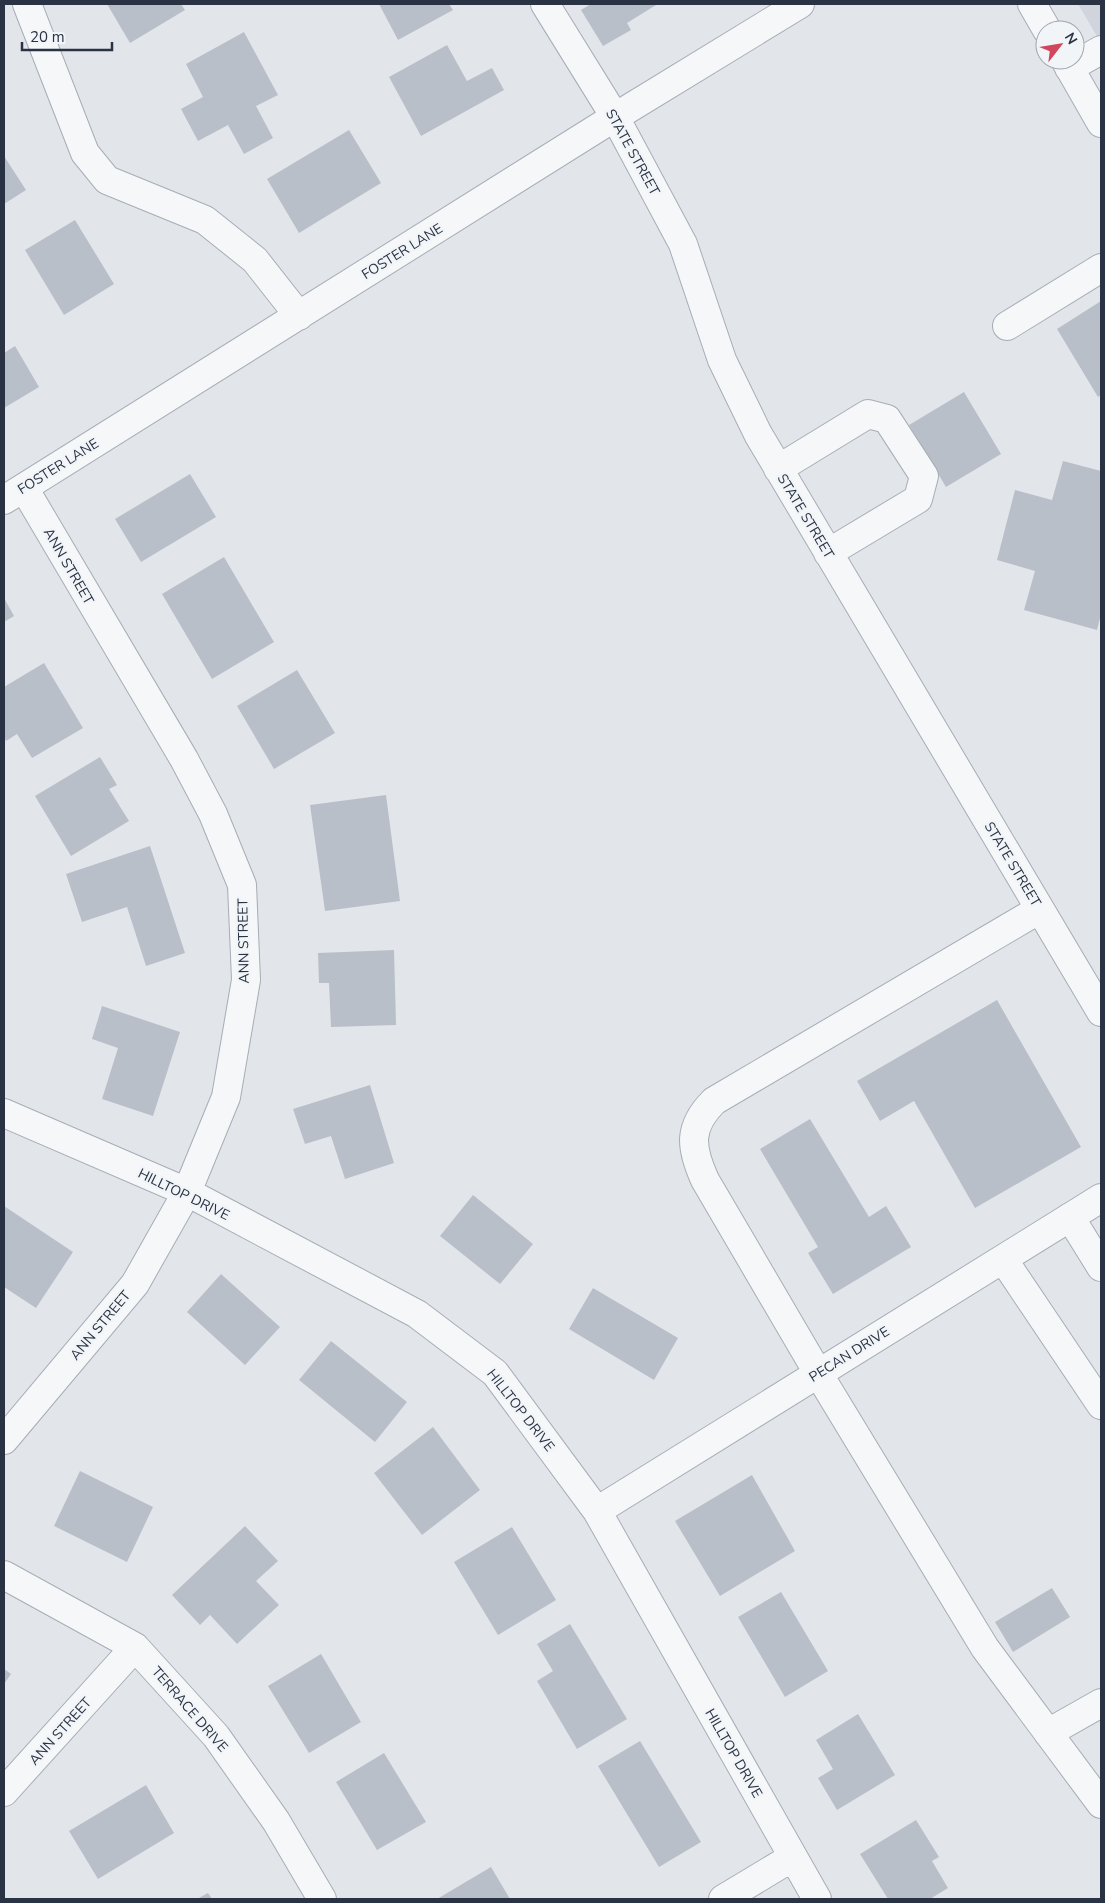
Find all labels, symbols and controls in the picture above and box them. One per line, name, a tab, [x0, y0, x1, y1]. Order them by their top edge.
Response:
scale bar	[22, 20, 112, 52]
north arrow	[1035, 20, 1085, 70]
text: 20 m	[30, 27, 65, 47]
text: N	[1060, 29, 1082, 48]
street label: STATE STREET	[601, 106, 664, 199]
street label: FOSTER LANE	[358, 219, 446, 284]
street label: FOSTER LANE	[14, 434, 102, 499]
street label: STATE STREET	[773, 470, 839, 563]
street label: ANN STREET	[39, 525, 98, 608]
street label: STATE STREET	[980, 818, 1046, 911]
street label: ANN STREET	[233, 898, 254, 984]
street label: HILLTOP DRIVE	[135, 1164, 233, 1225]
street label: ANN STREET	[66, 1286, 135, 1364]
street label: PECAN DRIVE	[805, 1322, 893, 1387]
street label: HILLTOP DRIVE	[482, 1365, 559, 1455]
street label: TERRACE DRIVE	[147, 1663, 232, 1756]
street label: ANN STREET	[25, 1693, 96, 1769]
street label: HILLTOP DRIVE	[700, 1705, 767, 1801]

